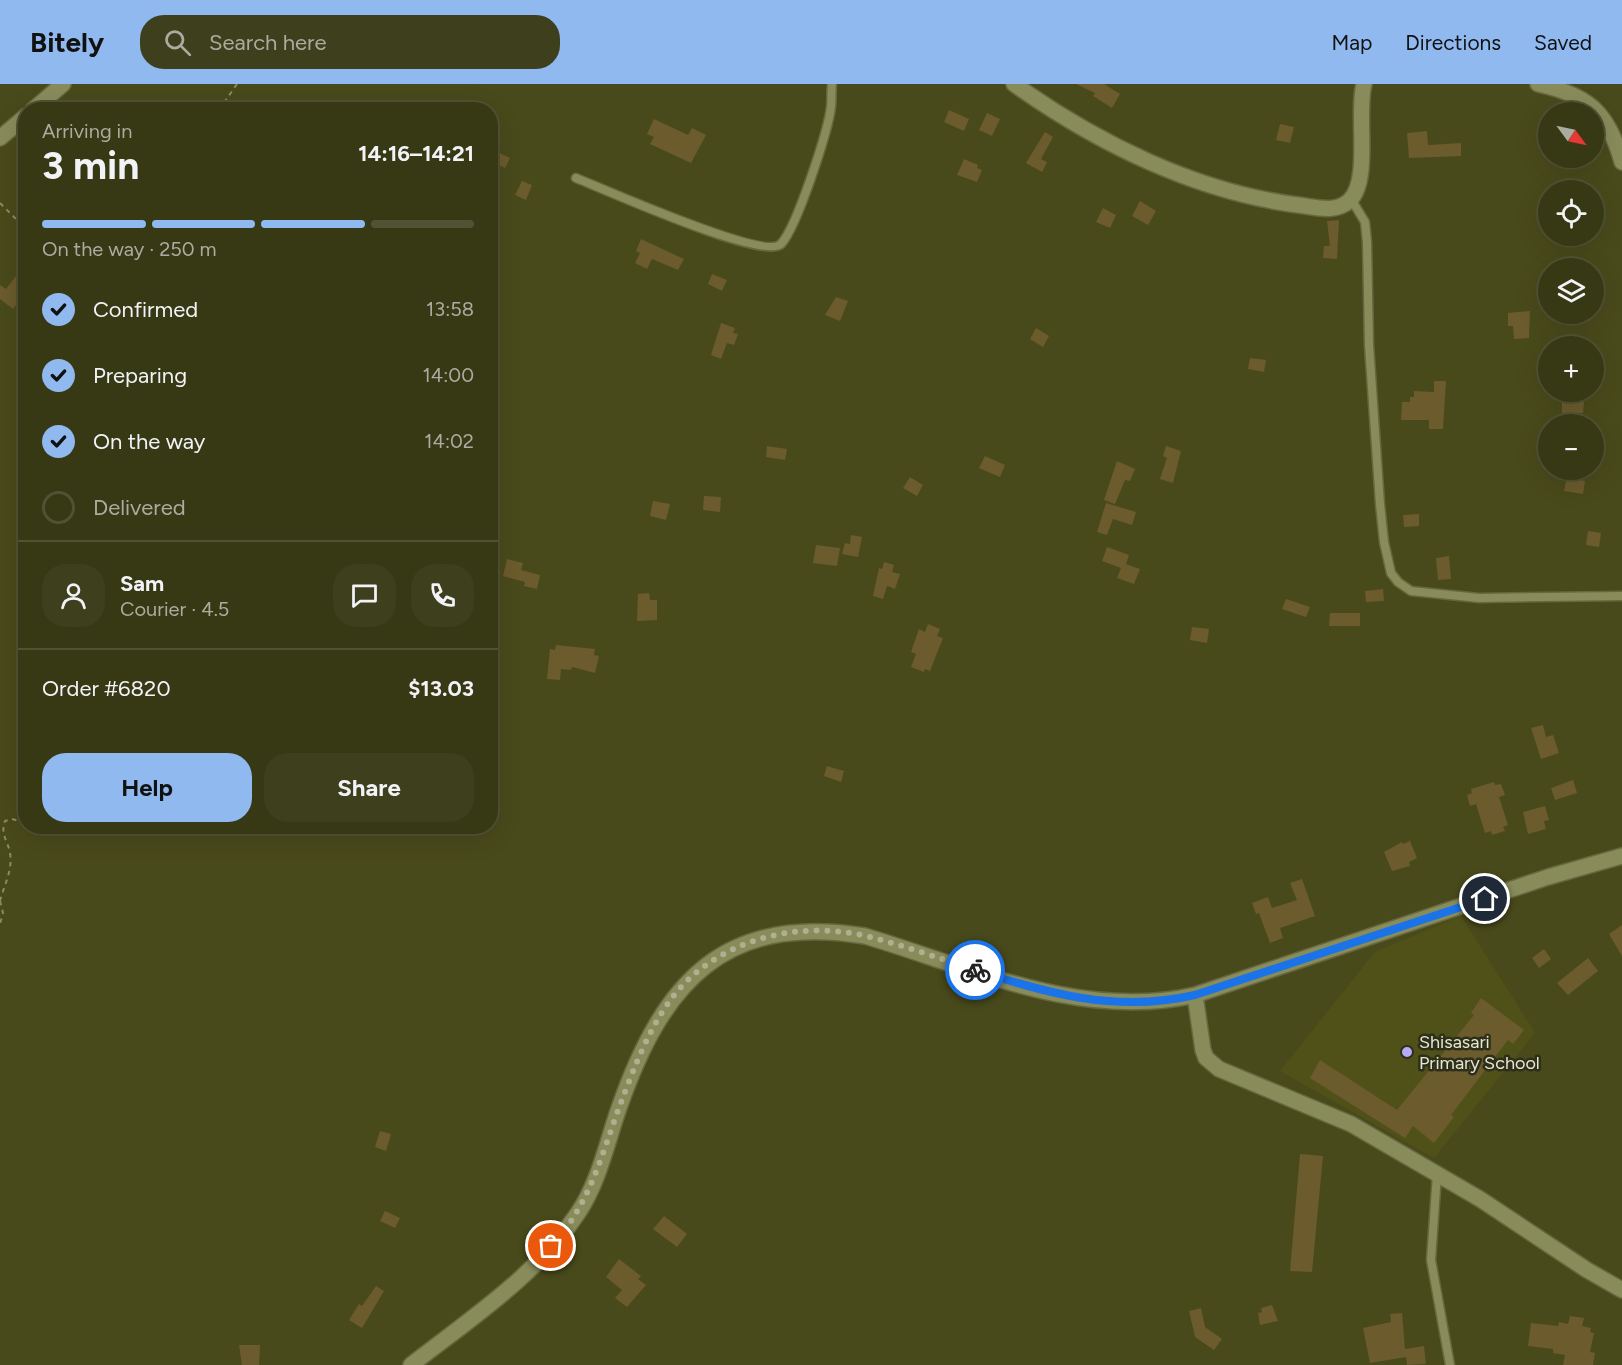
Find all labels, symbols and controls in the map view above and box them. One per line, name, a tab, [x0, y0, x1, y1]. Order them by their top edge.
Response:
search box	[140, 15, 560, 69]
text: Bitely	[30, 25, 104, 59]
icon: search	[161, 26, 194, 59]
text: Search here	[209, 29, 327, 56]
text: Map	[1331, 30, 1372, 55]
text: Directions	[1405, 30, 1501, 55]
text: Saved	[1534, 30, 1592, 55]
north arrow	[1538, 102, 1604, 168]
map controls	[1538, 102, 1604, 480]
text: Arriving in	[42, 119, 132, 143]
text: 14:16–14:21	[358, 140, 474, 167]
text: 3 min	[42, 142, 139, 189]
button: locate	[1538, 180, 1604, 246]
text: On the way · 250 m	[42, 237, 217, 261]
button: layers	[1538, 258, 1604, 324]
icon: check	[42, 293, 75, 326]
text: Confirmed	[93, 296, 198, 323]
text: 13:58	[426, 297, 474, 321]
button: +	[1538, 336, 1604, 402]
icon: check	[42, 359, 75, 392]
text: Preparing	[93, 362, 187, 389]
text: 14:00	[423, 363, 474, 387]
button: −	[1538, 414, 1604, 480]
icon: check	[42, 425, 75, 458]
text: On the way	[93, 428, 205, 455]
text: 14:02	[424, 429, 474, 453]
text: Delivered	[93, 494, 186, 521]
button: person	[42, 564, 105, 627]
button: chat	[333, 564, 396, 627]
button: phone	[411, 564, 474, 627]
text: Sam	[120, 570, 164, 597]
text: Courier · 4.5	[120, 597, 229, 621]
text: Order #6820	[42, 675, 170, 702]
text: $13.03	[408, 675, 474, 702]
button: Help	[42, 753, 252, 822]
button: Share	[264, 753, 474, 822]
pin	[1459, 873, 1510, 924]
icon: home	[1468, 882, 1501, 915]
courier	[945, 940, 1005, 1000]
icon: bike	[959, 954, 992, 987]
place label: Shisasari Primary School	[1419, 1031, 1540, 1074]
marker: Shisasari Primary School	[1400, 1045, 1414, 1059]
pin	[525, 1220, 576, 1271]
icon: bag	[534, 1229, 567, 1262]

